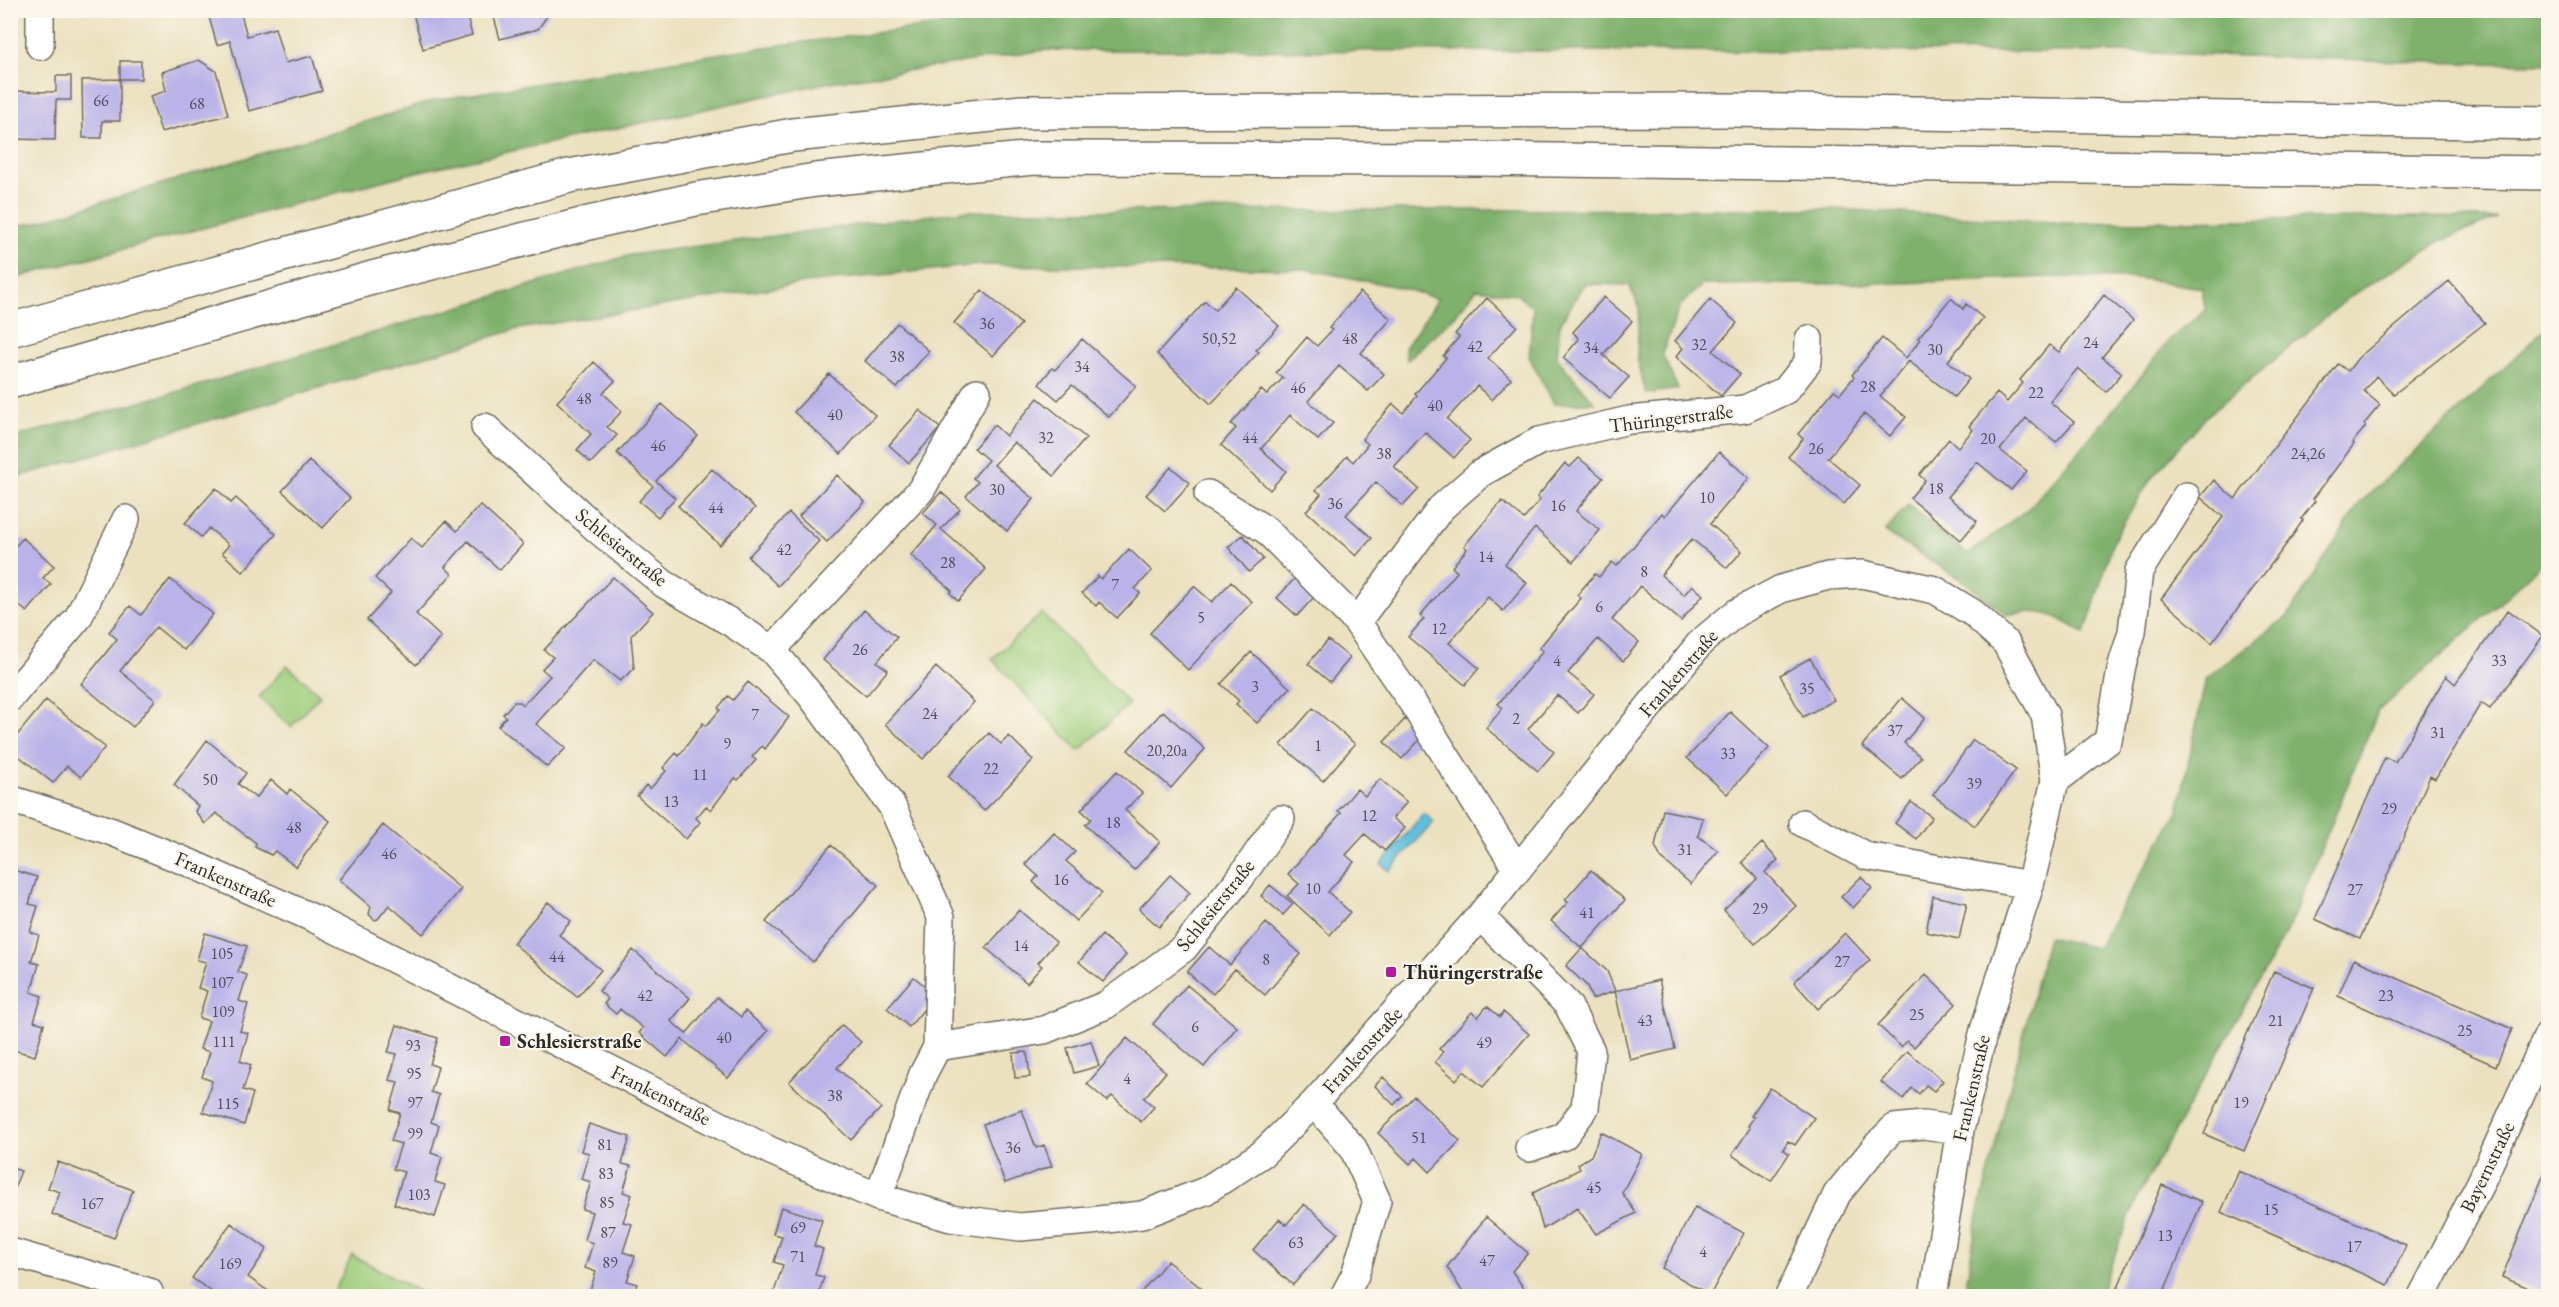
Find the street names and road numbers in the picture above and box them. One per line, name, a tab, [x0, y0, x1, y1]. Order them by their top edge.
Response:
street label: Thüringerstraße	[1607, 397, 1735, 439]
street label: Schlesierstraße	[571, 502, 674, 592]
street label: Frankenstraße	[1633, 623, 1724, 722]
street label: Frankenstraße	[171, 845, 281, 913]
street label: Schlesierstraße	[1170, 853, 1260, 956]
street label: Frankenstraße	[1316, 1001, 1408, 1099]
street label: Frankenstraße	[1946, 1032, 1996, 1144]
street label: Frankenstraße	[607, 1059, 715, 1131]
street label: Bayernstraße	[2454, 1117, 2520, 1217]

